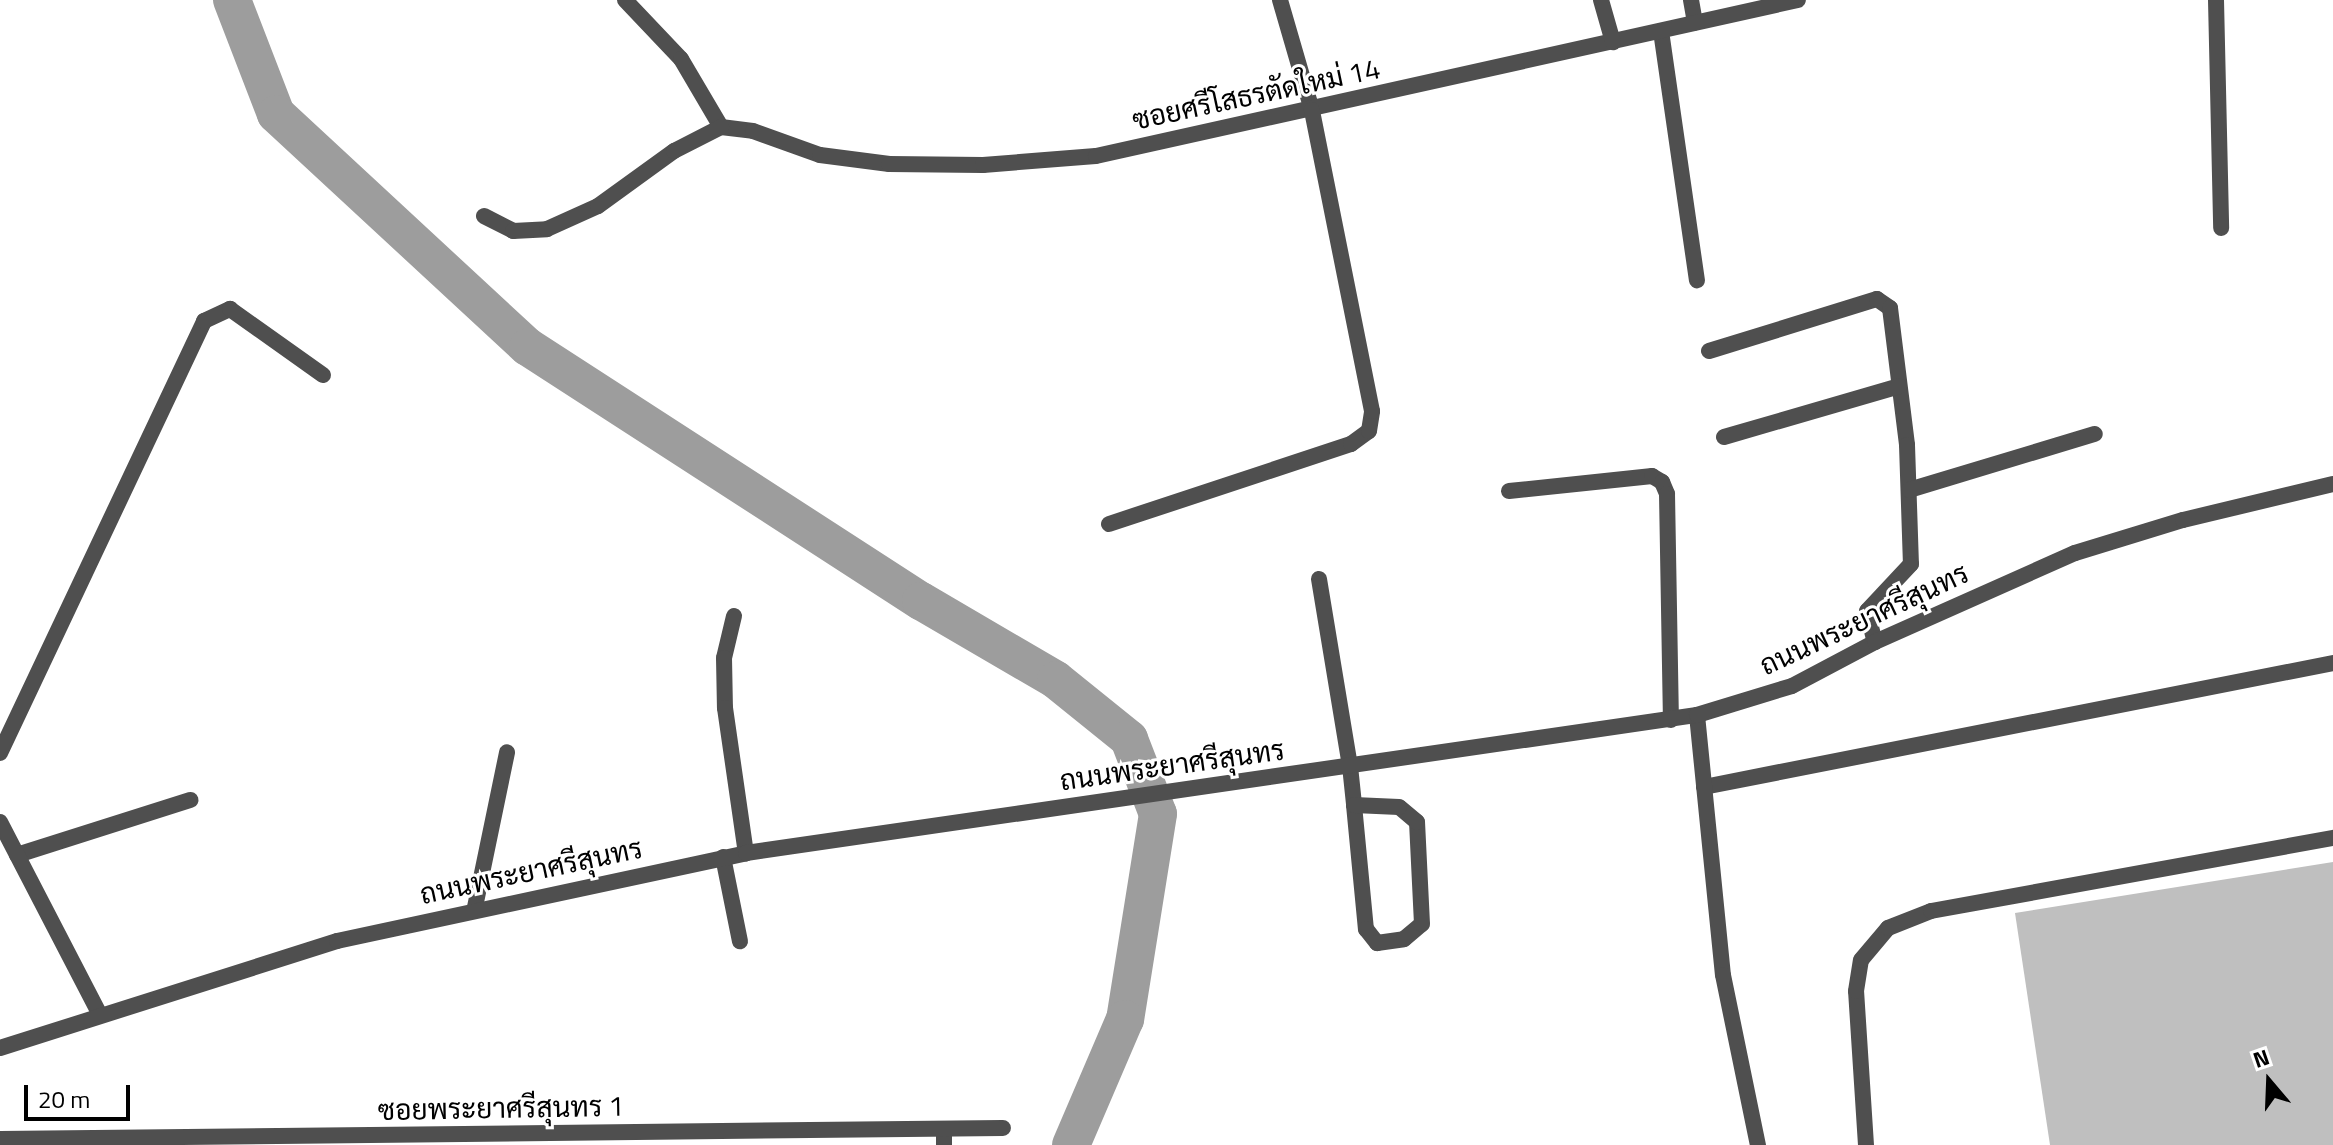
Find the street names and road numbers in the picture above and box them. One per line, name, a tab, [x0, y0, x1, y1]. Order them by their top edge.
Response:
street label: ซอยศรีโสธรตัดใหม่ 14	[1129, 51, 1383, 137]
street label: ถนนพระยาศรีสุนทร	[1754, 556, 1974, 682]
street label: ถนนพระยาศรีสุนทร	[1057, 733, 1287, 797]
street label: ถนนพระยาศรีสุนทร	[417, 831, 645, 911]
street label: ซอยพระยาศรีสุนทร 1	[378, 1089, 624, 1127]

